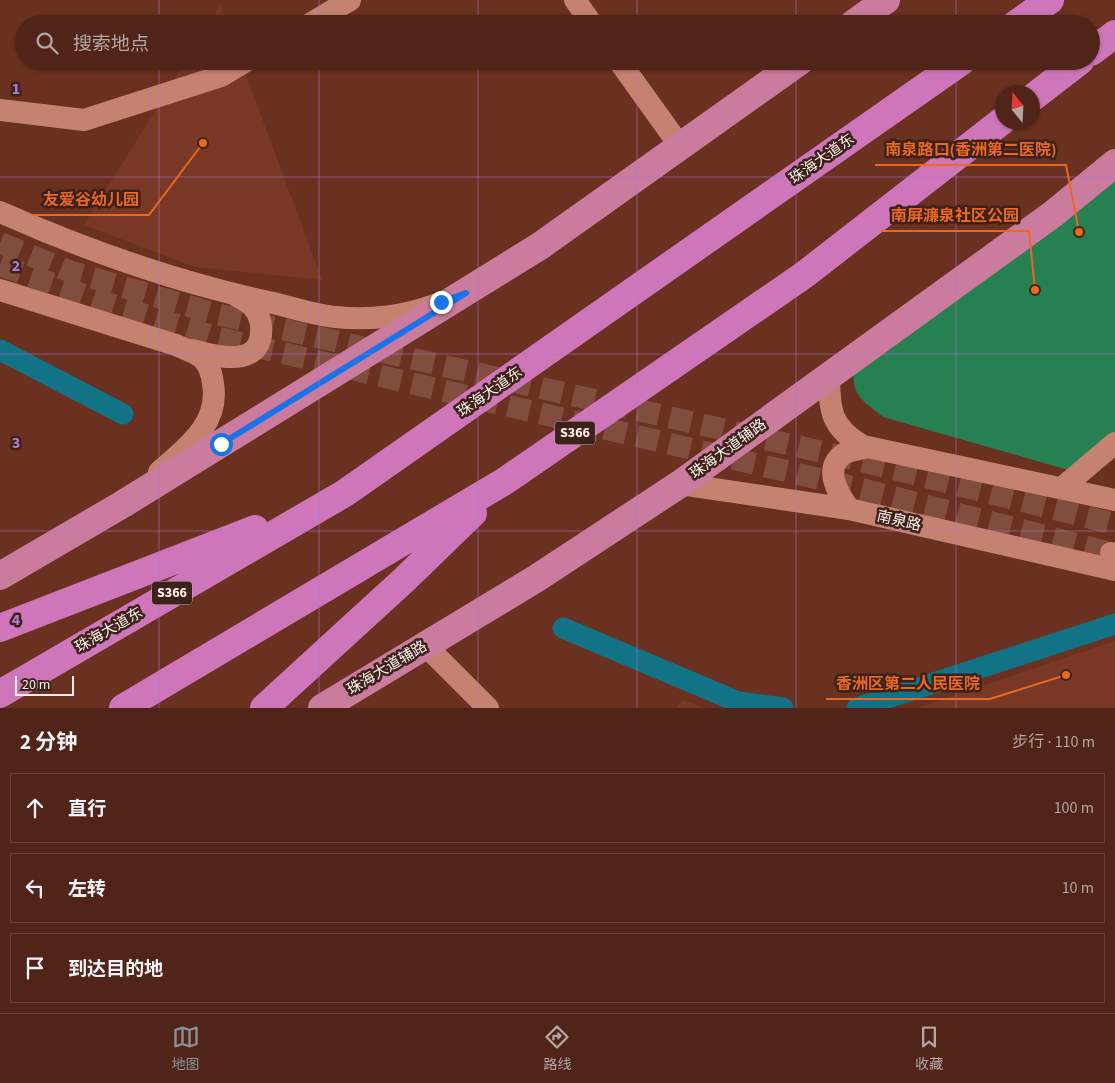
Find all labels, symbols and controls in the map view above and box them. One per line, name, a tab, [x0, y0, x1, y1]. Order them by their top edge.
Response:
search box	[15, 15, 1100, 70]
icon: search	[33, 29, 61, 57]
text: 搜索地点	[73, 31, 149, 58]
text: 1	[12, 78, 20, 100]
north arrow	[995, 85, 1040, 130]
street label: 珠海大道东	[785, 129, 859, 189]
callout: 南泉路口(香洲第二医院)	[875, 134, 1066, 165]
text: 南泉路口(香洲第二医院)	[885, 139, 1057, 161]
callout: 友爱谷幼儿园	[33, 184, 149, 215]
text: 友爱谷幼儿园	[43, 189, 139, 211]
callout: 南屏濂泉社区公园	[881, 200, 1029, 231]
text: 南屏濂泉社区公园	[891, 205, 1019, 227]
text: 2	[12, 255, 20, 277]
route end	[430, 291, 453, 314]
street label: 珠海大道东	[453, 362, 527, 422]
street label: 珠海大道辅路	[685, 414, 771, 484]
road number: S366	[555, 422, 595, 444]
text: 3	[12, 432, 20, 454]
route start	[210, 433, 233, 456]
street label: 南泉路	[875, 506, 923, 536]
road number: S366	[152, 582, 192, 604]
street label: 珠海大道东	[71, 602, 147, 658]
text: 4	[12, 609, 21, 631]
street label: 珠海大道辅路	[343, 636, 431, 700]
callout: 香洲区第二人民医院	[826, 668, 990, 699]
scale bar	[15, 673, 74, 696]
text: 香洲区第二人民医院	[836, 673, 980, 695]
text: 20 m	[22, 675, 50, 695]
text: 2 分钟	[20, 727, 77, 757]
text: 步行 · 110 m	[1012, 731, 1095, 753]
icon: ahead	[21, 794, 49, 822]
text: 直行	[68, 796, 106, 823]
text: 100 m	[1054, 797, 1094, 819]
icon: left	[21, 874, 49, 902]
text: 左转	[68, 876, 106, 903]
text: 10 m	[1062, 877, 1094, 899]
icon: arrive	[21, 954, 49, 982]
text: 到达目的地	[68, 956, 163, 983]
tab: 地图	[172, 1023, 200, 1075]
tab: 路线	[543, 1023, 571, 1075]
tab: 收藏	[915, 1023, 943, 1075]

